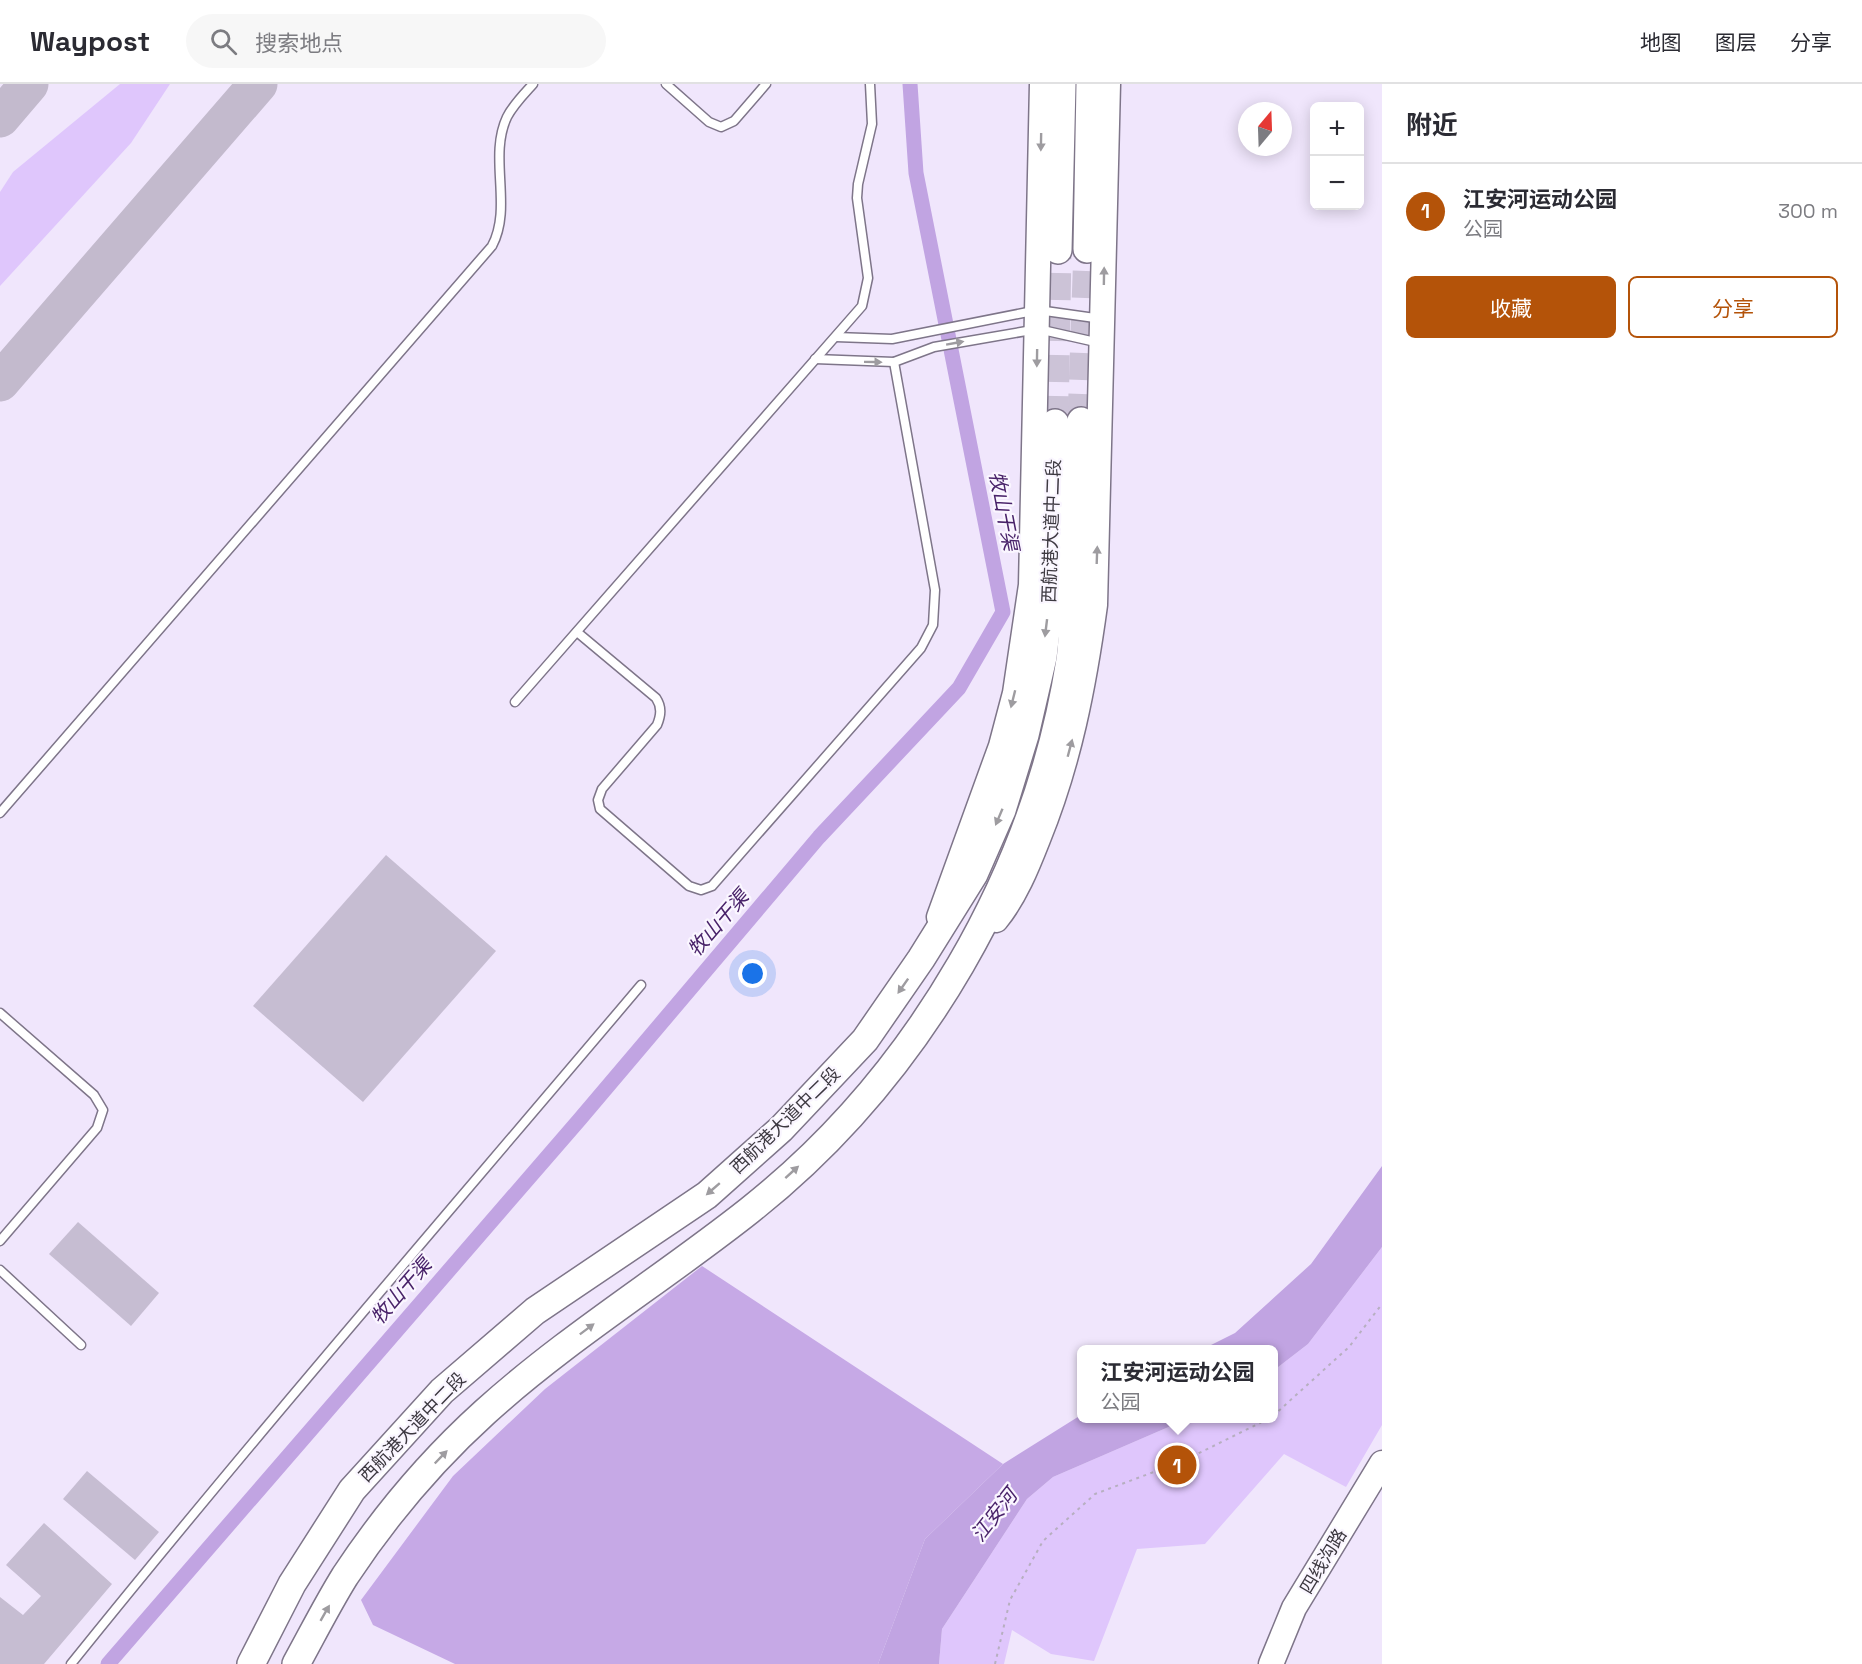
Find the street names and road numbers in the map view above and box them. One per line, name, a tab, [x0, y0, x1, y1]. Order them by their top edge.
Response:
street label: 西航港大道中二段	[1037, 459, 1065, 603]
street label: 西航港大道中二段	[725, 1062, 845, 1178]
street label: 西航港大道中二段	[354, 1367, 470, 1487]
street label: 四线沟路	[1295, 1524, 1351, 1598]

